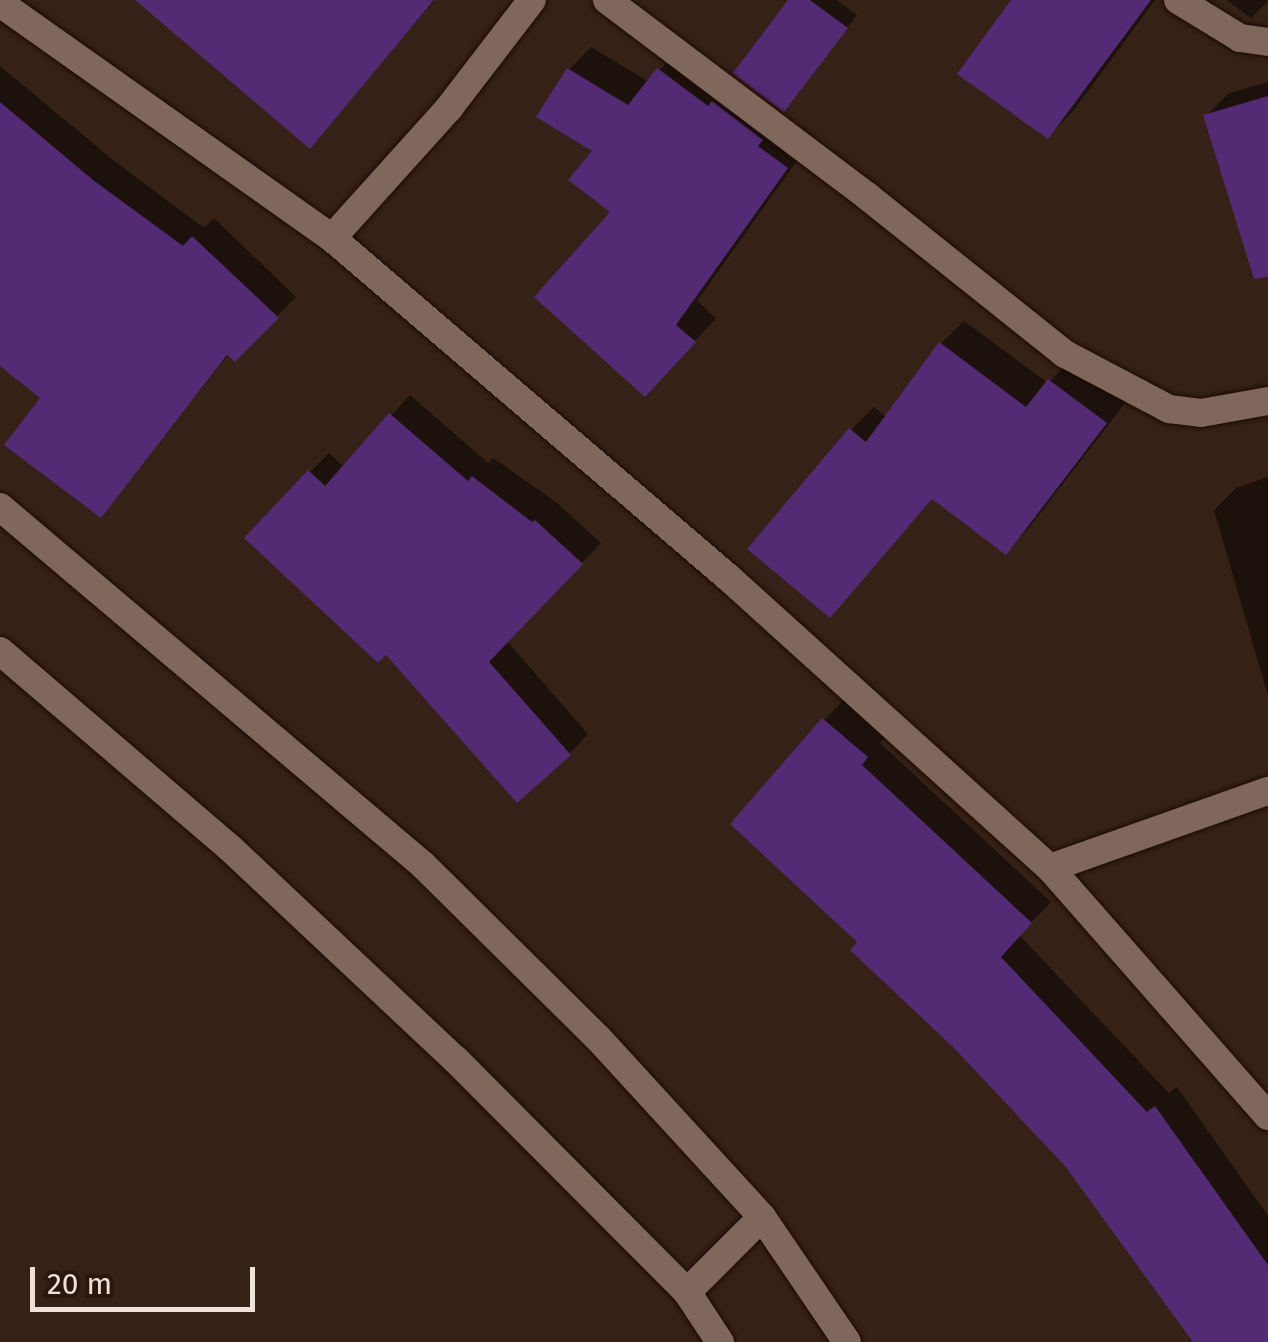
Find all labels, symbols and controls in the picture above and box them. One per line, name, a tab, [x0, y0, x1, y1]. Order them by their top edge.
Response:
scale bar	[35, 1247, 260, 1309]
text: 20 m	[47, 1266, 112, 1302]

